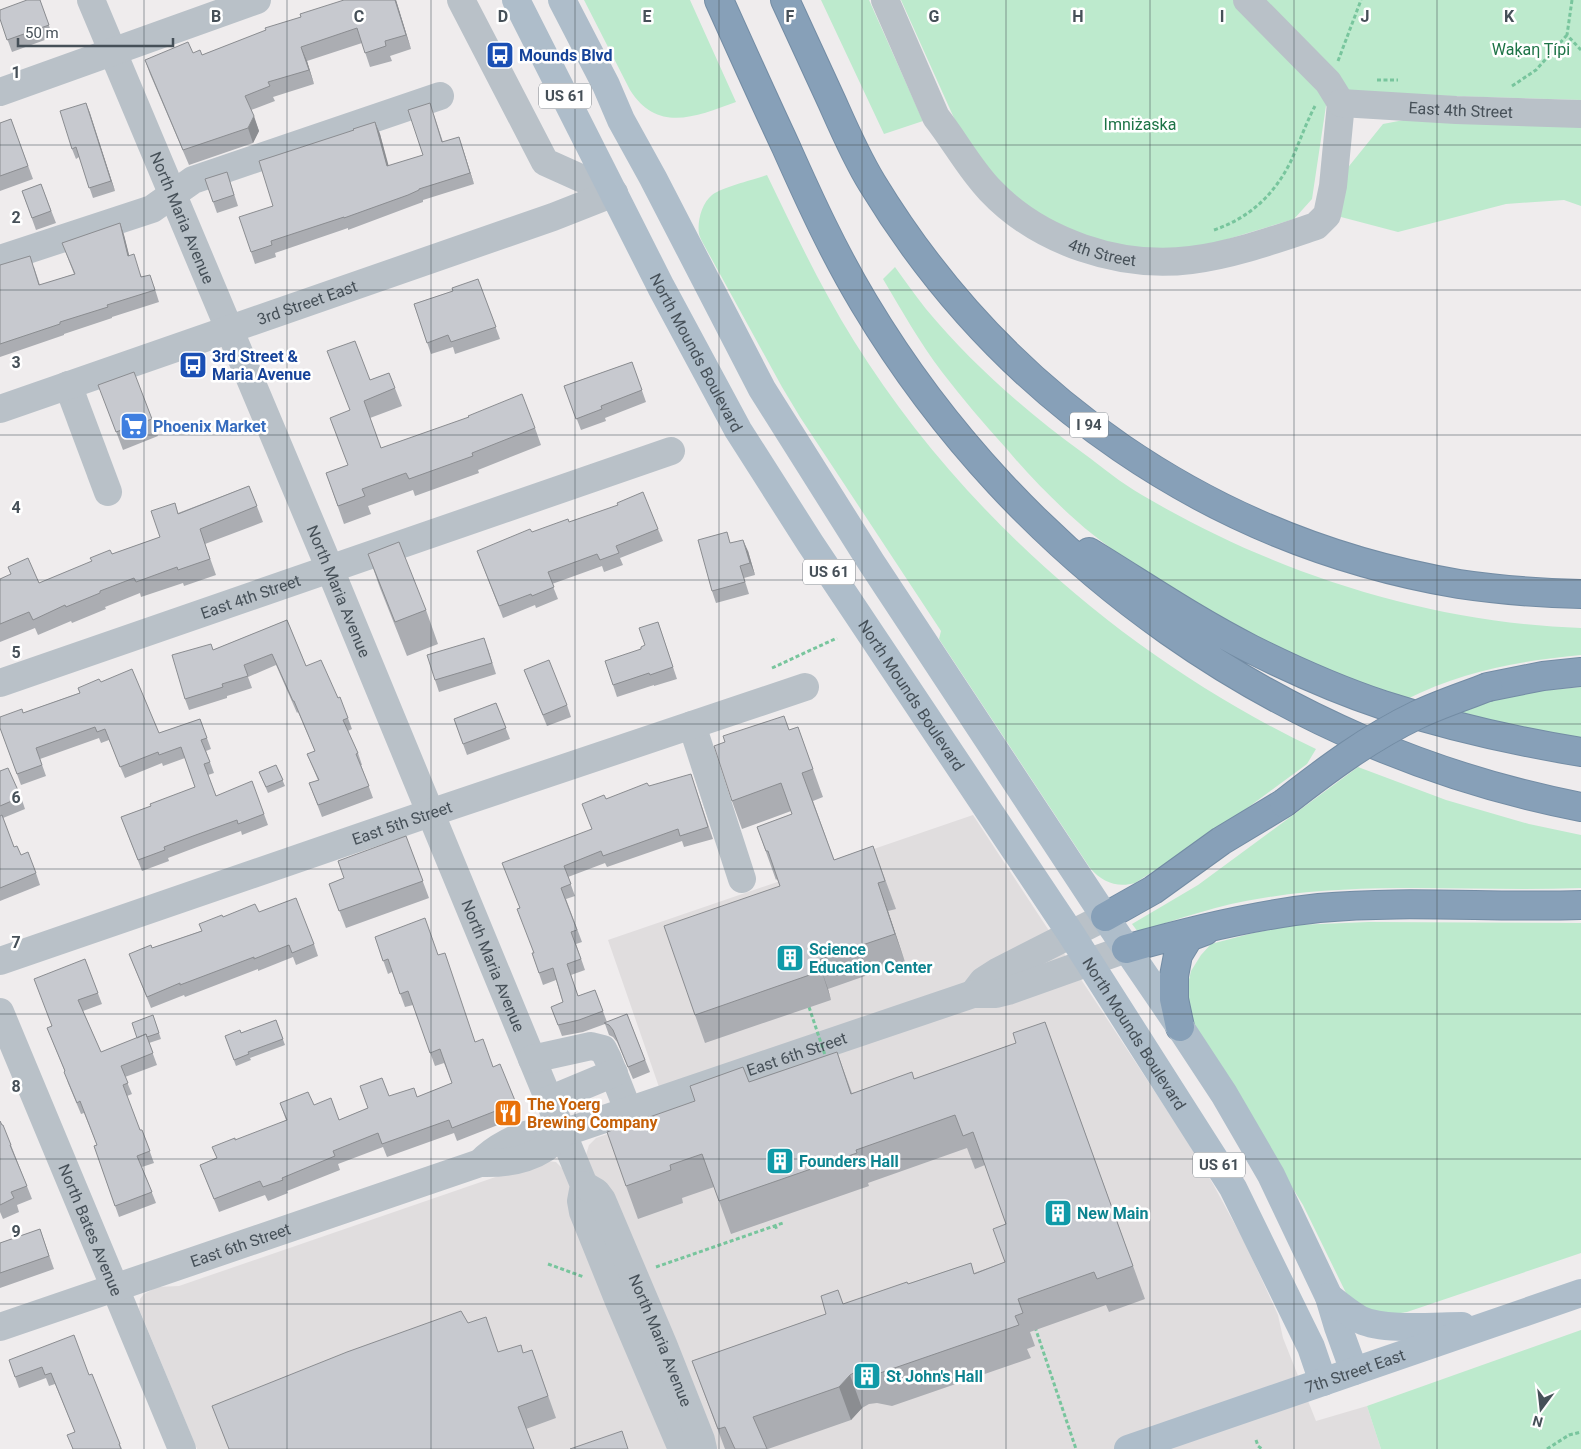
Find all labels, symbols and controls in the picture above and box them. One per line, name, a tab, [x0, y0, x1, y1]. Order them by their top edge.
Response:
text: B	[211, 7, 221, 26]
text: C	[354, 7, 364, 26]
text: D	[498, 7, 508, 26]
text: E	[643, 7, 652, 26]
text: F	[786, 7, 795, 26]
text: G	[929, 7, 940, 26]
text: H	[1072, 7, 1084, 26]
text: I	[1220, 7, 1224, 26]
text: J	[1361, 7, 1369, 26]
text: K	[1504, 7, 1515, 26]
scale bar	[18, 15, 172, 47]
text: 50 m	[25, 24, 59, 42]
bus stop icon: Mounds Blvd	[485, 40, 515, 70]
park label: Waḳaƞ Ṭípi	[1492, 40, 1570, 59]
place label: Mounds Blvd	[519, 46, 613, 65]
text: 1	[11, 63, 21, 82]
road number: US 61	[539, 84, 591, 108]
street label: East 4th Street	[1408, 98, 1513, 121]
park label: Imniżaska	[1104, 115, 1176, 134]
street label: North Maria Avenue	[146, 149, 219, 286]
text: 2	[11, 208, 21, 227]
street label: 4th Street	[1066, 234, 1137, 270]
street label: North Mounds Boulevard	[646, 270, 747, 435]
street label: 3rd Street East	[254, 276, 360, 329]
place label: 3rd Street & Maria Avenue	[212, 347, 311, 384]
bus stop icon: 3rd Street & Maria Avenue	[178, 350, 208, 380]
text: 3	[11, 353, 21, 372]
supermarket icon: Phoenix Market	[119, 411, 149, 441]
road number: I 94	[1070, 412, 1108, 438]
place label: Phoenix Market	[153, 417, 267, 436]
text: 4	[11, 498, 21, 517]
street label: North Maria Avenue	[303, 522, 375, 660]
road number: US 61	[803, 560, 855, 584]
street label: East 4th Street	[198, 570, 303, 622]
street label: North Mounds Boulevard	[855, 616, 969, 774]
text: 5	[11, 643, 21, 662]
text: 6	[11, 788, 21, 807]
street label: East 5th Street	[349, 797, 454, 849]
street label: North Maria Avenue	[458, 897, 529, 1034]
text: 7	[11, 933, 21, 952]
place label: Science Education Center	[809, 940, 932, 977]
building icon: Science Education Center	[775, 943, 805, 973]
street label: North Mounds Boulevard	[1079, 954, 1190, 1113]
street label: East 6th Street	[744, 1028, 849, 1080]
text: 8	[11, 1077, 21, 1096]
place label: The Yoerg Brewing Company	[527, 1095, 659, 1132]
restaurant icon: The Yoerg Brewing Company	[493, 1098, 523, 1128]
building icon: Founders Hall	[765, 1146, 795, 1176]
place label: Founders Hall	[799, 1152, 899, 1171]
road number: US 61	[1193, 1152, 1245, 1178]
street label: North Bates Avenue	[55, 1161, 127, 1299]
building icon: New Main	[1043, 1198, 1073, 1228]
place label: New Main	[1077, 1204, 1148, 1223]
street label: East 6th Street	[188, 1219, 293, 1271]
text: 9	[11, 1222, 21, 1241]
street label: North Maria Avenue	[625, 1271, 696, 1409]
street label: 7th Street East	[1302, 1345, 1407, 1397]
building icon: St John's Hall	[852, 1361, 882, 1391]
place label: St John's Hall	[886, 1367, 983, 1386]
north arrow	[1516, 1384, 1566, 1434]
text: N	[1531, 1413, 1544, 1431]

